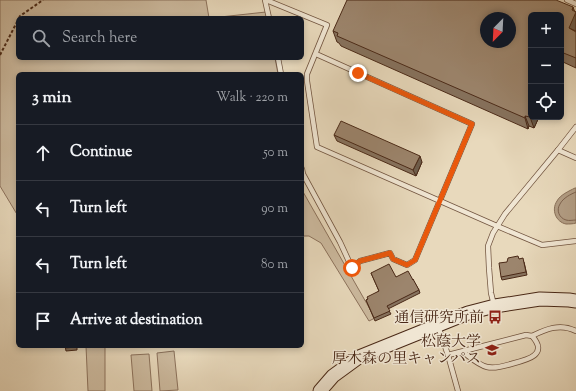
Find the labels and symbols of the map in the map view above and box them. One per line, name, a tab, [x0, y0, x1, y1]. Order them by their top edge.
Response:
north arrow	[480, 12, 516, 48]
route end	[349, 64, 367, 82]
route start	[343, 259, 361, 277]
place label: 通信研究所前	[394, 308, 484, 329]
bus stop icon: 通信研究所前	[487, 309, 503, 325]
place label: 松蔭大学 厚木森の里キャンパス	[332, 332, 481, 370]
school or university icon: 松蔭大学 厚木森の里キャンパス	[484, 342, 500, 358]

